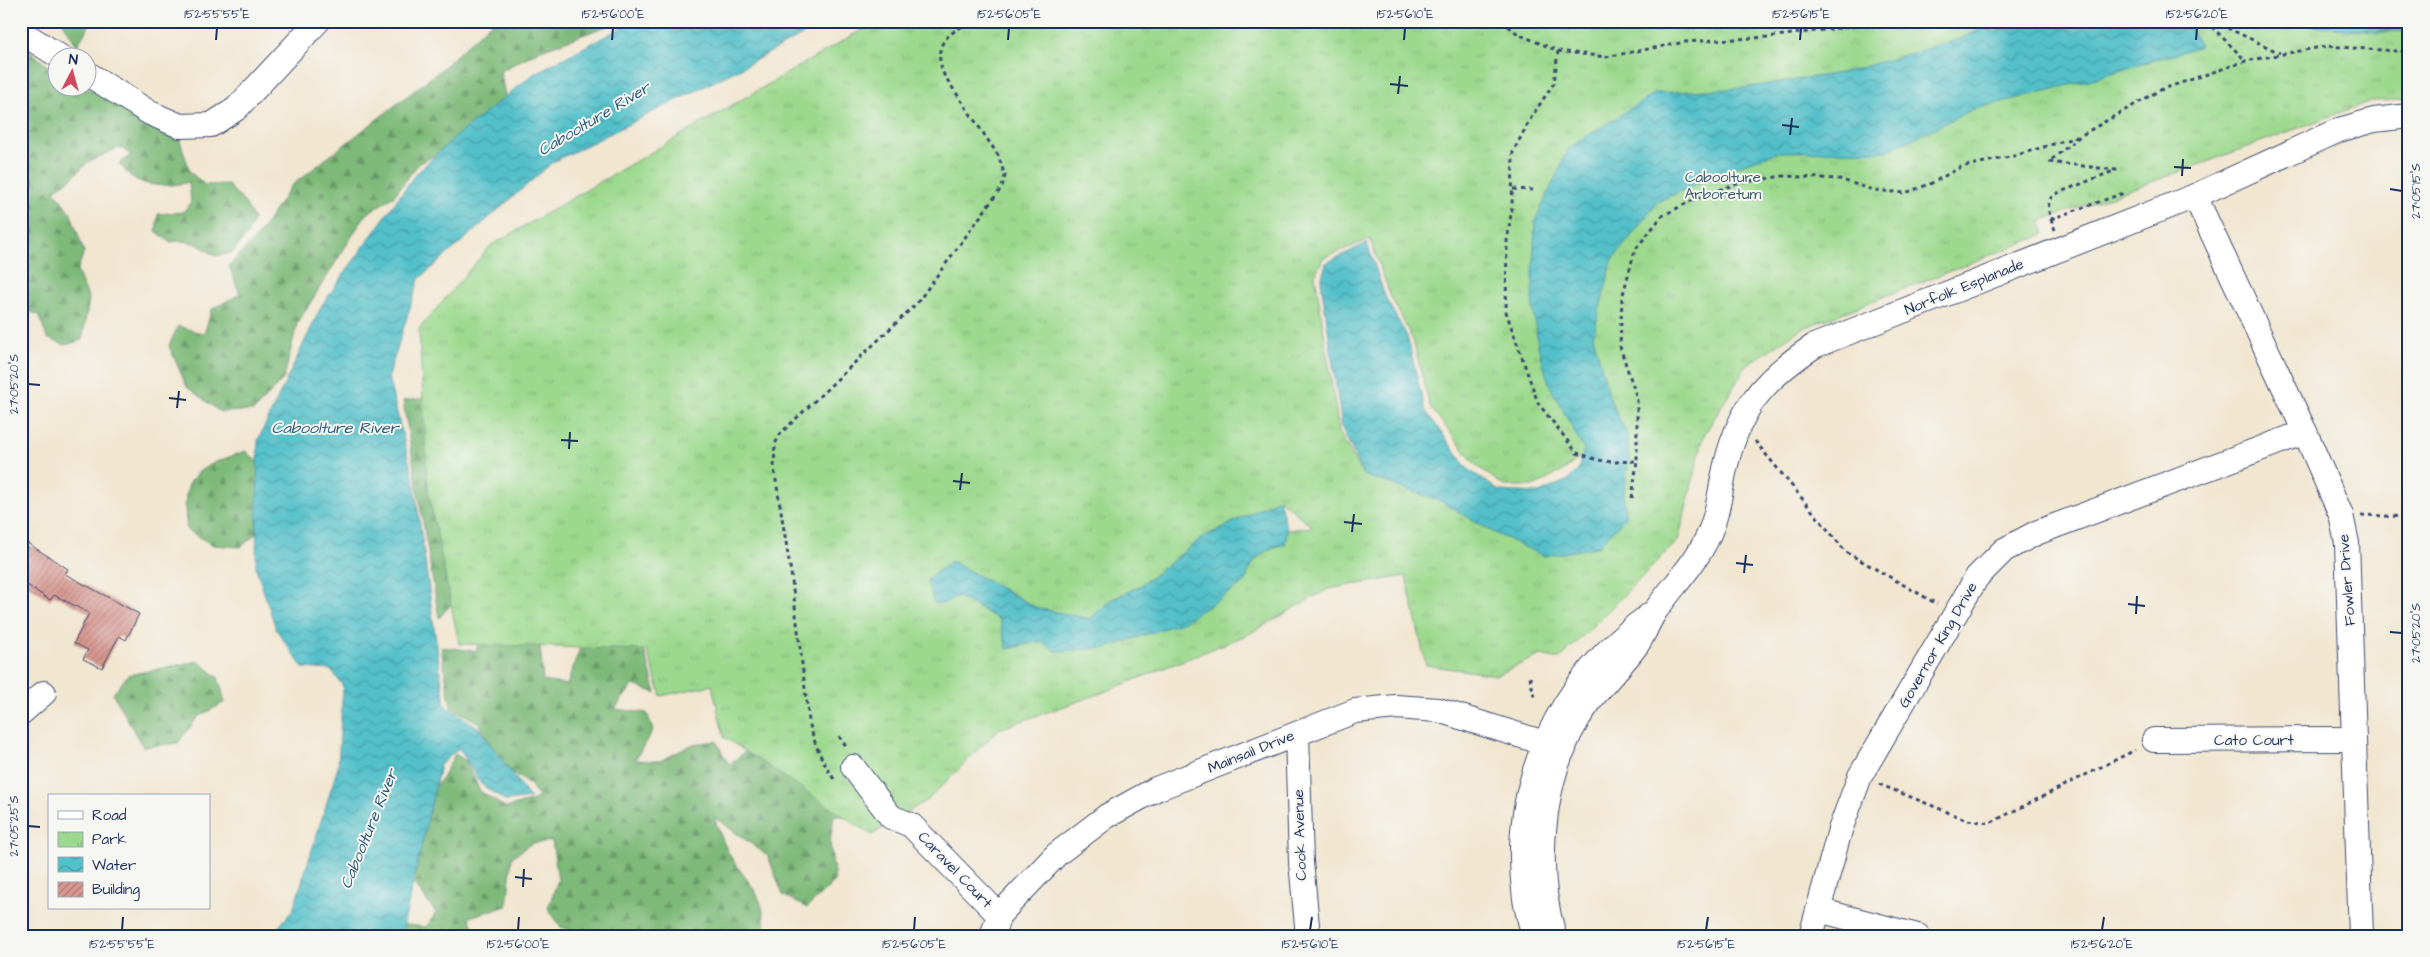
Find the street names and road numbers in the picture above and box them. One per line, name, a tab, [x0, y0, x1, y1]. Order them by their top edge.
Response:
street label: Norfolk Esplanade	[1901, 254, 2027, 320]
street label: Fowler Drive	[2333, 533, 2361, 627]
street label: Governor King Drive	[1893, 578, 1983, 712]
street label: Mainsail Drive	[1205, 725, 1297, 779]
street label: Cato Court	[2214, 730, 2294, 751]
street label: Cook Avenue	[1288, 789, 1312, 881]
street label: Caravel Court	[913, 827, 997, 913]

